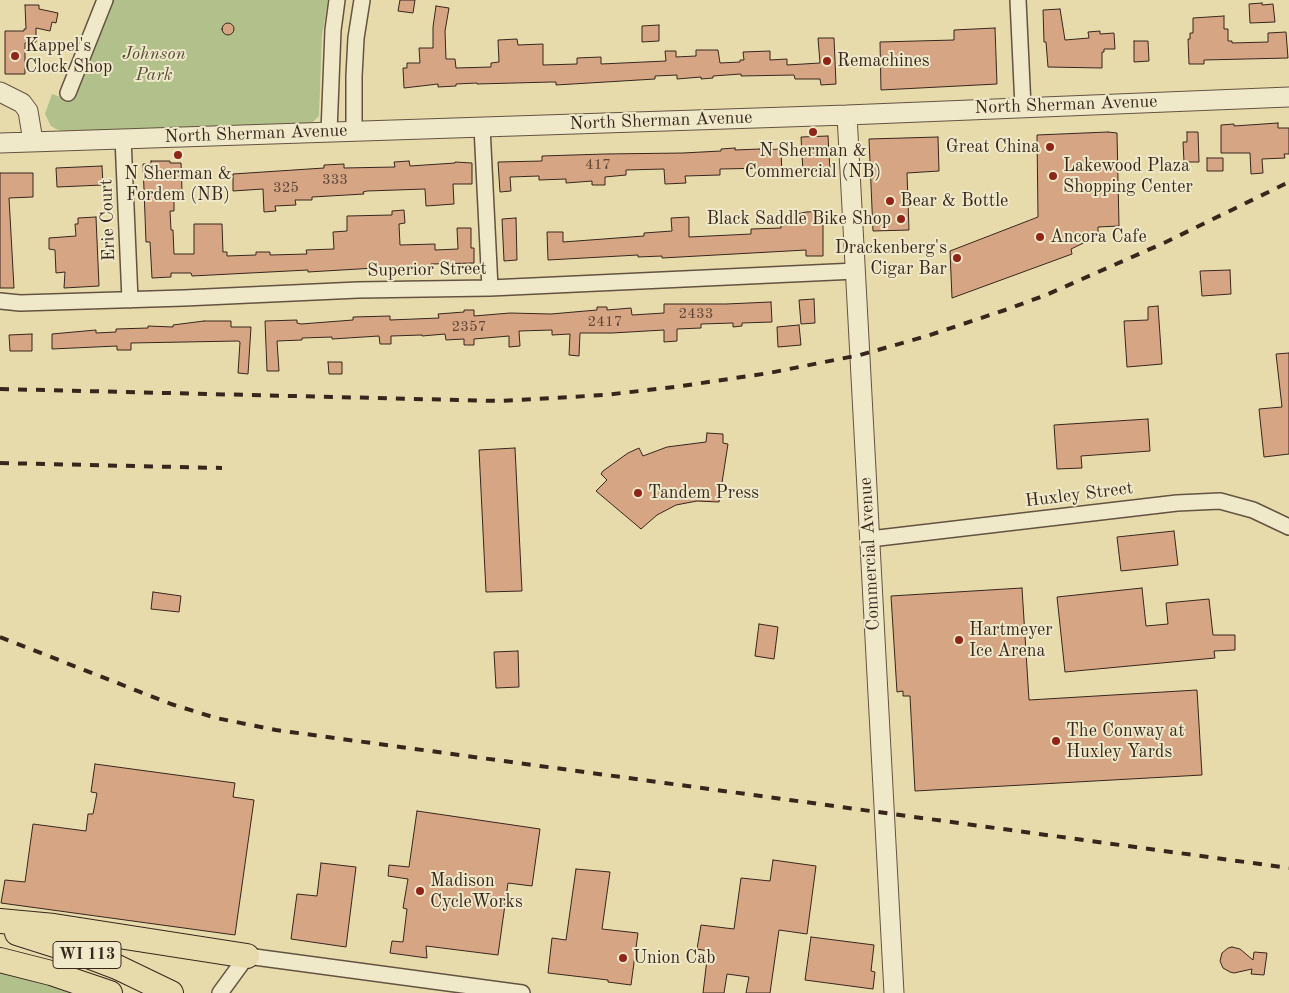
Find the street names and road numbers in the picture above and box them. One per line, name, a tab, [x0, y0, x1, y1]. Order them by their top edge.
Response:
street label: North Sherman Avenue	[974, 91, 1158, 119]
street label: North Sherman Avenue	[569, 107, 753, 135]
street label: North Sherman Avenue	[164, 120, 348, 148]
street label: Erie Court	[96, 179, 120, 261]
street label: Superior Street	[367, 258, 487, 282]
street label: Commercial Avenue	[855, 477, 885, 631]
street label: Huxley Street	[1024, 478, 1134, 512]
road number: WI 113	[53, 942, 121, 968]

